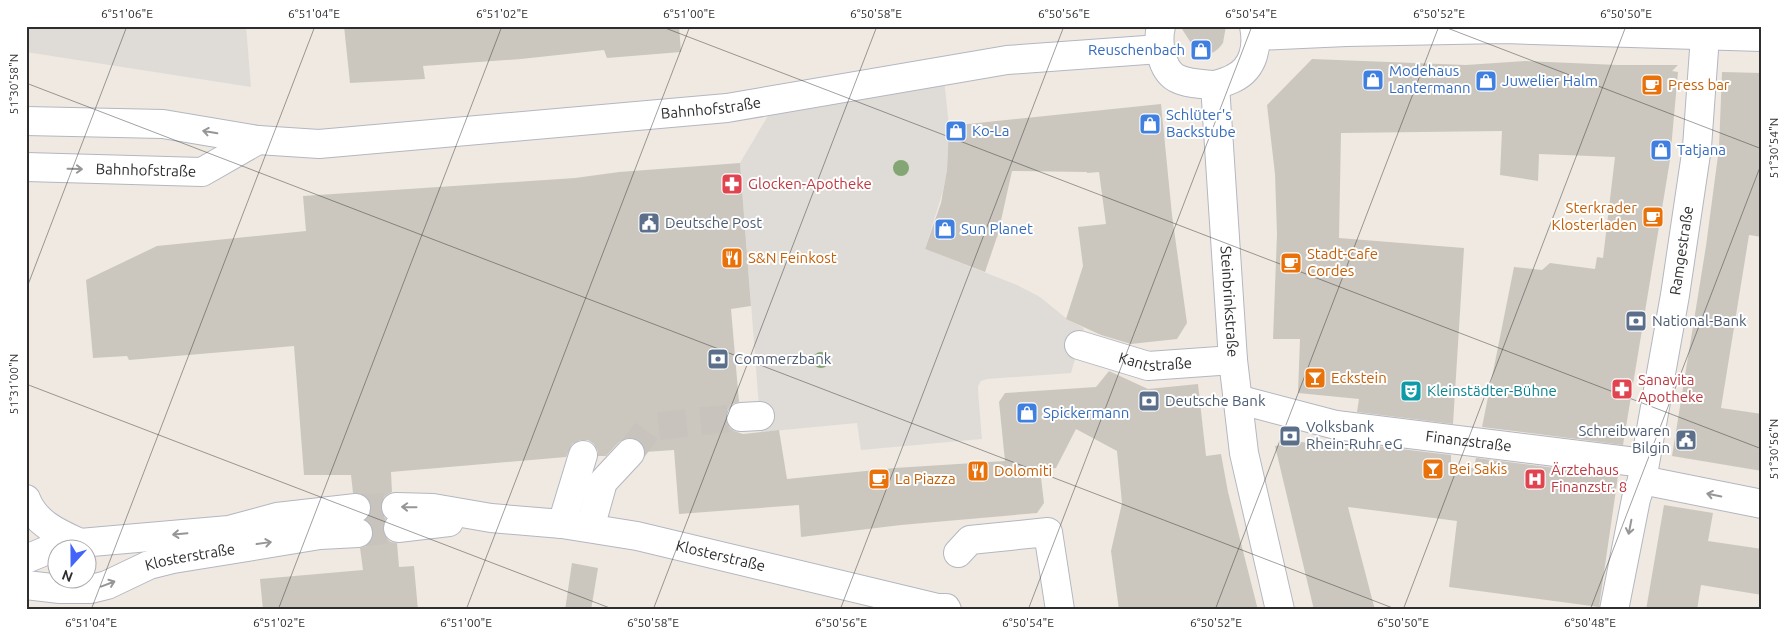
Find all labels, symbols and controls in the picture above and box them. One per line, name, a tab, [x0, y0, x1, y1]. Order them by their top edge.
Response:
text: 6°51'06"E	[101, 7, 153, 20]
text: 6°51'04"E	[288, 7, 340, 20]
text: 6°51'02"E	[476, 7, 528, 20]
text: 6°51'00"E	[663, 7, 715, 20]
text: 6°50'58"E	[850, 7, 902, 20]
text: 6°50'56"E	[1038, 7, 1090, 20]
text: 6°50'54"E	[1225, 7, 1277, 20]
text: 6°50'52"E	[1413, 7, 1465, 20]
text: 6°50'50"E	[1600, 7, 1652, 20]
shop icon: Reuschenbach	[1189, 38, 1213, 62]
place label: Reuschenbach	[1088, 41, 1185, 58]
text: 51°30'58"N	[7, 54, 20, 114]
place label: Modehaus Lantermann	[1389, 62, 1471, 96]
shop icon: Modehaus Lantermann	[1361, 68, 1385, 92]
shop icon: Juwelier Halm	[1474, 69, 1498, 93]
place label: Juwelier Halm	[1502, 72, 1598, 89]
cafe icon: Press bar	[1640, 73, 1664, 97]
place label: Press bar	[1668, 76, 1730, 93]
street label: Bahnhofstraße	[660, 93, 762, 122]
place label: Schlüter's Backstube	[1166, 106, 1236, 140]
shop icon: Schlüter's Backstube	[1138, 112, 1162, 136]
text: 51°30'54"N	[1767, 118, 1780, 178]
shop icon: Ko-La	[944, 119, 968, 143]
place label: Ko-La	[972, 122, 1009, 139]
one-way arrow	[202, 127, 218, 137]
shop icon: Tatjana	[1649, 138, 1673, 162]
place label: Tatjana	[1677, 141, 1726, 158]
street label: Bahnhofstraße	[95, 160, 196, 180]
one-way arrow	[67, 164, 83, 173]
pharmacy icon: Glocken-Apotheke	[720, 172, 744, 196]
place label: Glocken-Apotheke	[748, 175, 872, 192]
place label: Sterkrader Klosterladen	[1552, 199, 1637, 233]
cafe icon: Sterkrader Klosterladen	[1641, 205, 1665, 229]
street label: Ramgestraße	[1666, 205, 1696, 296]
public building icon: Deutsche Post	[637, 211, 661, 235]
place label: Deutsche Post	[665, 214, 762, 231]
shop icon: Sun Planet	[933, 217, 957, 241]
place label: Sun Planet	[961, 220, 1033, 237]
street label: Steinbrinkstraße	[1218, 245, 1242, 358]
place label: Stadt-Cafe Cordes	[1307, 245, 1378, 279]
restaurant icon: S&N Feinkost	[720, 246, 744, 270]
place label: S&N Feinkost	[748, 249, 837, 266]
cafe icon: Stadt-Cafe Cordes	[1279, 251, 1303, 275]
bank icon: National-Bank	[1624, 309, 1648, 333]
place label: National-Bank	[1652, 312, 1747, 329]
bank icon: Commerzbank	[706, 347, 730, 371]
street label: Kantstraße	[1117, 349, 1193, 374]
place label: Commerzbank	[734, 350, 832, 367]
text: 51°31'00"N	[7, 354, 20, 414]
bar icon: Eckstein	[1303, 366, 1327, 390]
place label: Eckstein	[1331, 369, 1387, 386]
place label: Sanavita Apotheke	[1638, 371, 1704, 405]
pharmacy icon: Sanavita Apotheke	[1610, 377, 1634, 401]
theatre icon: Kleinstädter-Bühne	[1399, 379, 1423, 403]
place label: Kleinstädter-Bühne	[1427, 382, 1557, 399]
bank icon: Deutsche Bank	[1137, 389, 1161, 413]
place label: Deutsche Bank	[1165, 392, 1266, 409]
shop icon: Spickermann	[1015, 401, 1039, 425]
place label: Spickermann	[1043, 404, 1129, 421]
place label: Volksbank Rhein-Ruhr eG	[1306, 418, 1403, 452]
text: 51°30'56"N	[1767, 419, 1780, 479]
place label: Schreibwaren Bilgin	[1578, 422, 1670, 456]
bank icon: Volksbank Rhein-Ruhr eG	[1278, 424, 1302, 448]
street label: Finanzstraße	[1425, 427, 1513, 455]
public building icon: Schreibwaren Bilgin	[1674, 428, 1698, 452]
bar icon: Bei Sakis	[1421, 457, 1445, 481]
restaurant icon: Dolomiti	[966, 459, 990, 483]
place label: Bei Sakis	[1449, 460, 1507, 477]
place label: Ärztehaus Finanzstr. 8	[1551, 461, 1627, 495]
place label: Dolomiti	[994, 462, 1052, 479]
cafe icon: La Piazza	[867, 467, 891, 491]
hospital icon: Ärztehaus Finanzstr. 8	[1523, 467, 1547, 491]
place label: La Piazza	[895, 470, 956, 487]
one-way arrow	[1706, 490, 1722, 499]
one-way arrow	[401, 502, 418, 512]
one-way arrow	[1625, 519, 1634, 535]
one-way arrow	[172, 529, 188, 539]
street label: Klosterstraße	[674, 537, 767, 574]
north arrow	[48, 538, 98, 588]
one-way arrow	[256, 538, 272, 548]
street label: Klosterstraße	[143, 540, 236, 574]
text: N	[60, 567, 75, 585]
one-way arrow	[100, 578, 115, 588]
text: 6°51'04"E	[65, 616, 117, 629]
text: 6°51'02"E	[253, 616, 305, 629]
text: 6°51'00"E	[440, 616, 492, 629]
text: 6°50'58"E	[627, 616, 679, 629]
text: 6°50'56"E	[815, 616, 867, 629]
text: 6°50'54"E	[1002, 616, 1054, 629]
text: 6°50'52"E	[1190, 616, 1242, 629]
text: 6°50'50"E	[1377, 616, 1429, 629]
text: 6°50'48"E	[1564, 616, 1616, 629]

